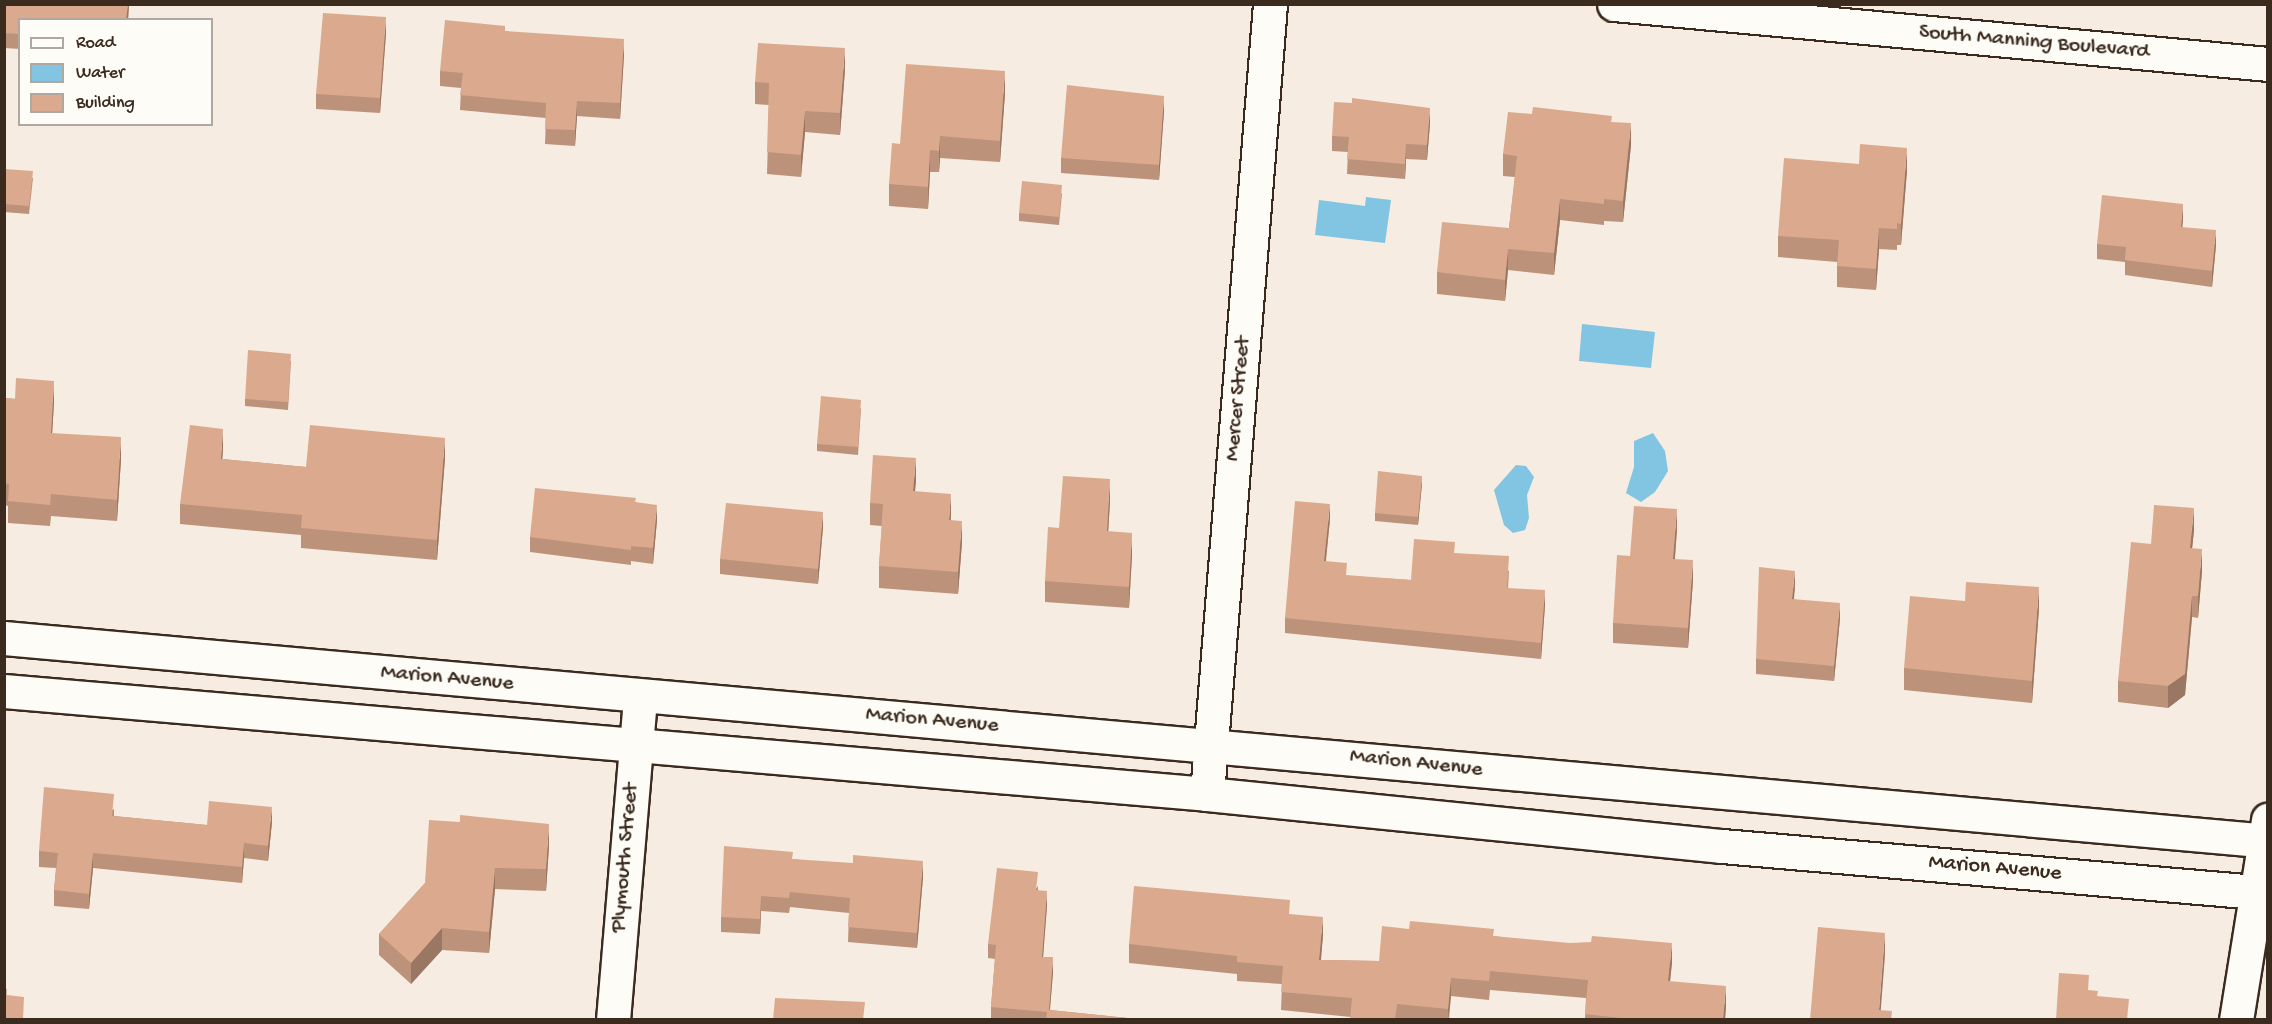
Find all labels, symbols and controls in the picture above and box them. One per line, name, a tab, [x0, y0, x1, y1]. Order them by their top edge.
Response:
legend	[18, 18, 213, 126]
street label: South Manning Boulevard	[1918, 20, 2150, 66]
text: Road	[76, 33, 115, 54]
text: Water	[76, 63, 124, 84]
text: Building	[76, 93, 135, 114]
street label: Mercer Street	[1220, 336, 1258, 462]
street label: Marion Avenue	[379, 660, 515, 698]
street label: Marion Avenue	[864, 702, 1000, 740]
street label: Marion Avenue	[1348, 744, 1484, 784]
street label: Plymouth Street	[606, 782, 646, 934]
street label: Marion Avenue	[1927, 850, 2063, 888]

